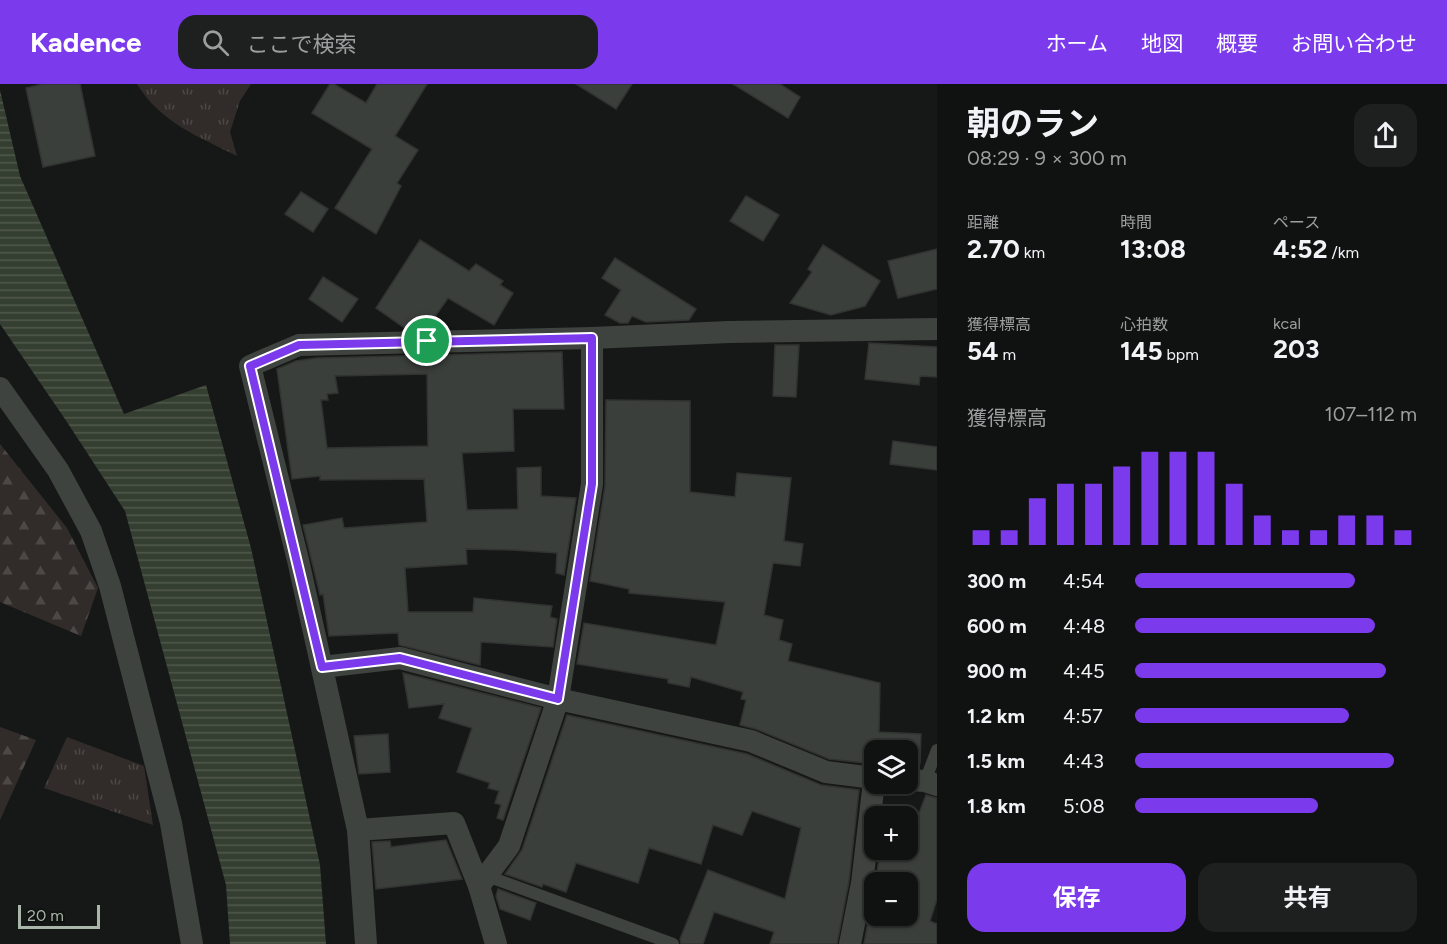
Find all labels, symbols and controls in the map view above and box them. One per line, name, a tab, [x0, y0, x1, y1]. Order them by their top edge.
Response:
search box	[178, 15, 598, 69]
text: Kadence	[30, 25, 142, 59]
icon: search	[199, 26, 232, 59]
text: ここで検索	[247, 31, 357, 58]
text: ホーム	[1046, 31, 1108, 56]
text: 地図	[1141, 31, 1183, 56]
text: 概要	[1216, 31, 1258, 56]
text: お問い合わせ	[1291, 31, 1417, 56]
text: 朝のラン	[967, 104, 1099, 143]
button: share	[1354, 104, 1417, 167]
text: 08:29 · 9 × 300 m	[967, 146, 1127, 170]
text: 距離	[967, 213, 999, 232]
text: 時間	[1120, 213, 1152, 232]
text: ペース	[1273, 213, 1320, 232]
text: 2.70	[967, 233, 1020, 265]
text: 13:08	[1120, 233, 1186, 265]
text: 4:52	[1273, 233, 1327, 265]
text: km	[1020, 243, 1045, 262]
text: /km	[1327, 243, 1359, 262]
text: kcal	[1273, 314, 1301, 333]
pin	[401, 315, 452, 366]
text: 獲得標高	[967, 315, 1031, 334]
text: 心拍数	[1120, 315, 1168, 334]
icon: arrive	[410, 324, 443, 357]
text: 203	[1273, 333, 1319, 365]
text: 54	[967, 335, 999, 367]
text: 145	[1120, 335, 1163, 367]
text: m	[999, 345, 1016, 364]
text: bpm	[1163, 345, 1199, 364]
text: 107–112 m	[1325, 402, 1417, 426]
text: 獲得標高	[967, 406, 1047, 430]
text: 300 m	[967, 569, 1026, 593]
text: 4:54	[1063, 569, 1104, 593]
text: 600 m	[967, 614, 1027, 638]
text: 4:48	[1063, 614, 1105, 638]
text: 900 m	[967, 659, 1027, 683]
text: 4:45	[1063, 659, 1104, 683]
text: 1.2 km	[967, 704, 1025, 728]
text: 4:57	[1063, 704, 1103, 728]
map controls	[864, 740, 918, 926]
button: layers	[864, 740, 918, 794]
text: 1.5 km	[967, 749, 1025, 773]
text: 4:43	[1063, 749, 1104, 773]
text: 1.8 km	[967, 794, 1026, 818]
text: 5:08	[1063, 794, 1105, 818]
button: +	[864, 806, 918, 860]
button: 保存	[967, 863, 1186, 932]
button: 共有	[1198, 863, 1417, 932]
button: −	[864, 872, 918, 926]
scale bar	[18, 902, 100, 930]
text: 20 m	[27, 906, 64, 925]

